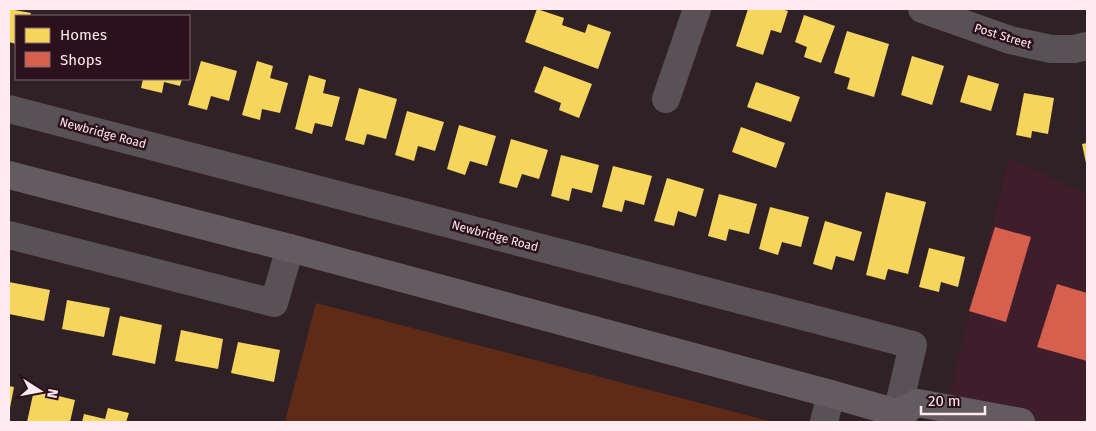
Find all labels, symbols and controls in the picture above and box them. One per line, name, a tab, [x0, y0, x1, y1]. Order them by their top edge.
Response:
legend	[15, 15, 190, 80]
street label: Post Street	[973, 21, 1034, 52]
text: Homes	[60, 26, 107, 44]
text: Shops	[60, 51, 102, 69]
street label: Newbridge Road	[58, 115, 148, 151]
street label: Newbridge Road	[450, 218, 540, 254]
north arrow	[15, 366, 65, 416]
scale bar	[921, 384, 985, 416]
text: N	[43, 387, 62, 400]
text: 20 m	[928, 392, 961, 410]

